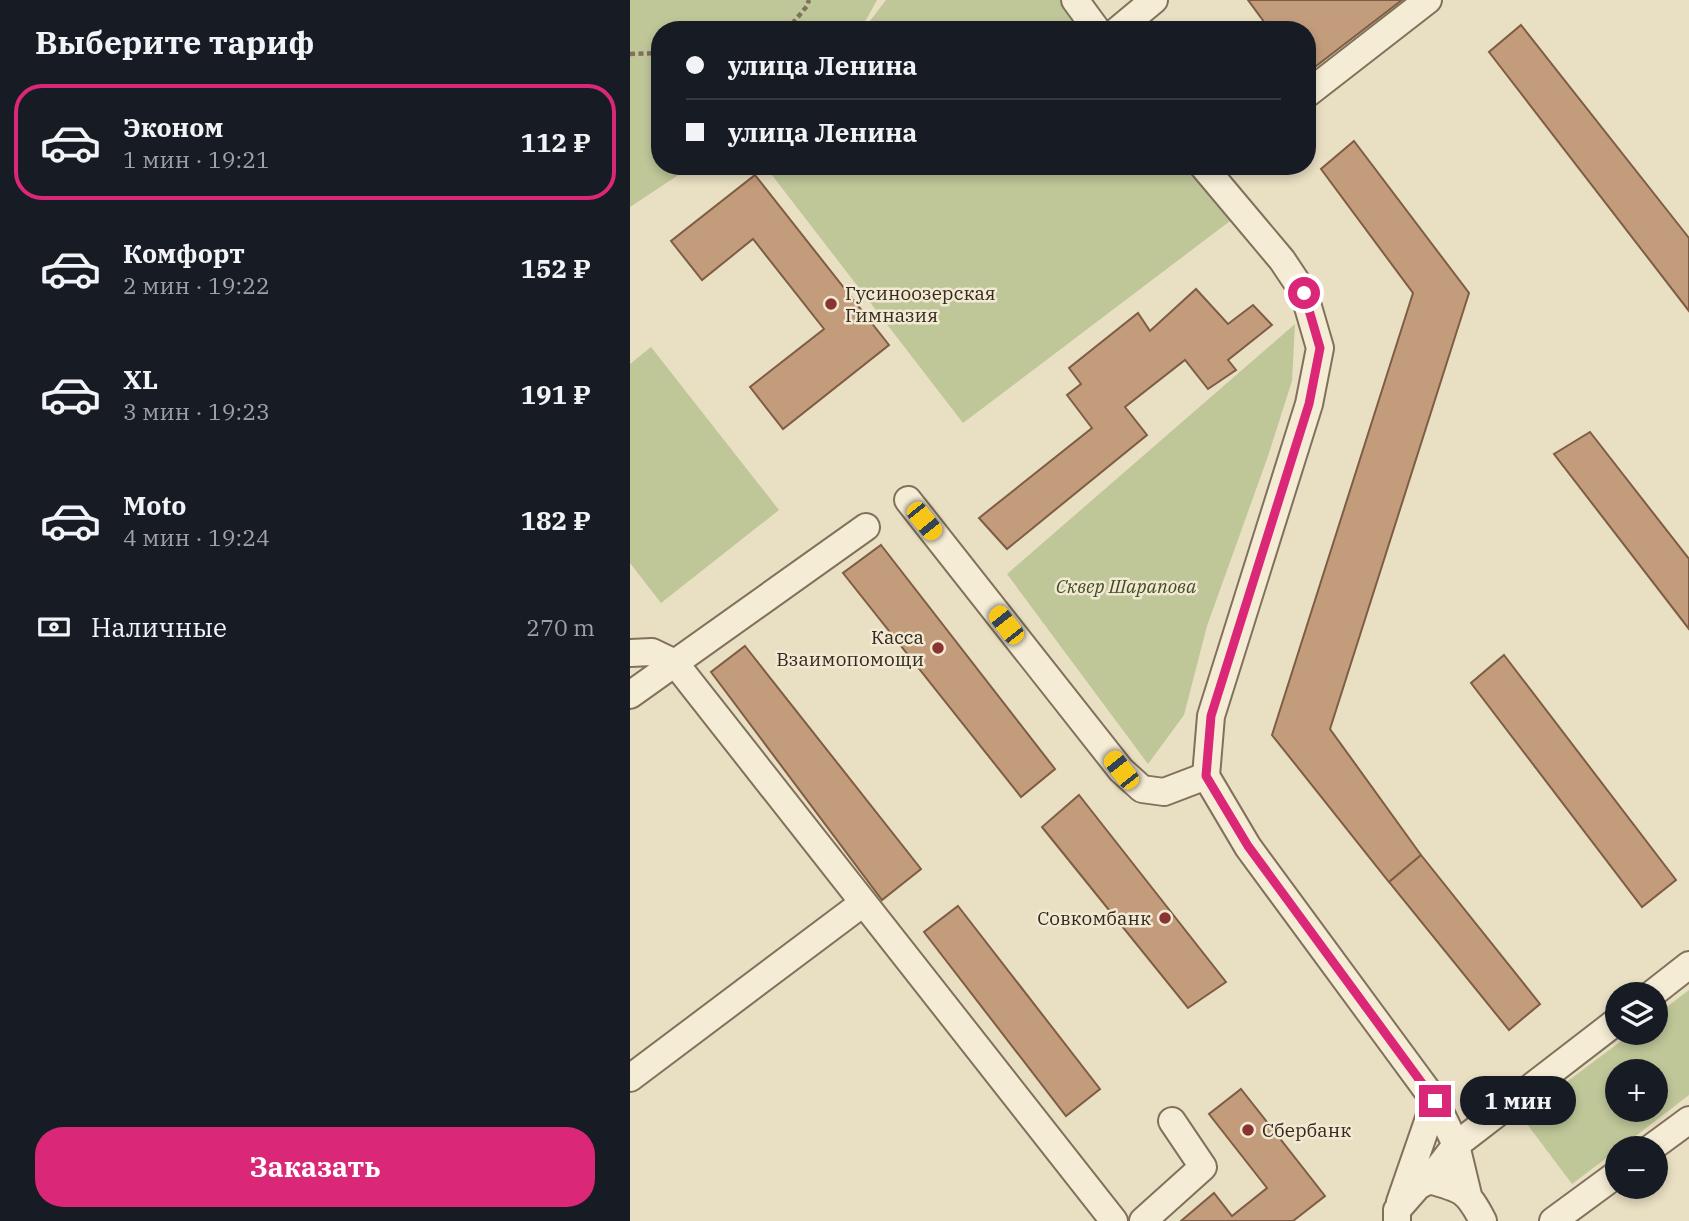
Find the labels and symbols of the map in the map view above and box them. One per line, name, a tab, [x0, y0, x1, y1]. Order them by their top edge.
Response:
route start	[1288, 277, 1320, 309]
place label: Гусиноозерская Гимназия	[845, 281, 996, 327]
marker: Гусиноозерская Гимназия	[823, 296, 839, 312]
car	[903, 498, 946, 544]
park label: Сквер Шарапова	[1056, 574, 1197, 598]
car	[985, 602, 1028, 648]
place label: Касса Взаимопомощи	[776, 625, 924, 671]
marker: Касса Взаимопомощи	[930, 640, 946, 656]
car	[1100, 747, 1143, 793]
place label: Совкомбанк	[1037, 906, 1151, 930]
marker: Совкомбанк	[1157, 910, 1173, 926]
callout: 1 мин	[1460, 1076, 1575, 1126]
route end	[1419, 1085, 1451, 1117]
place label: Сбербанк	[1262, 1118, 1351, 1142]
marker: Сбербанк	[1240, 1122, 1256, 1138]

